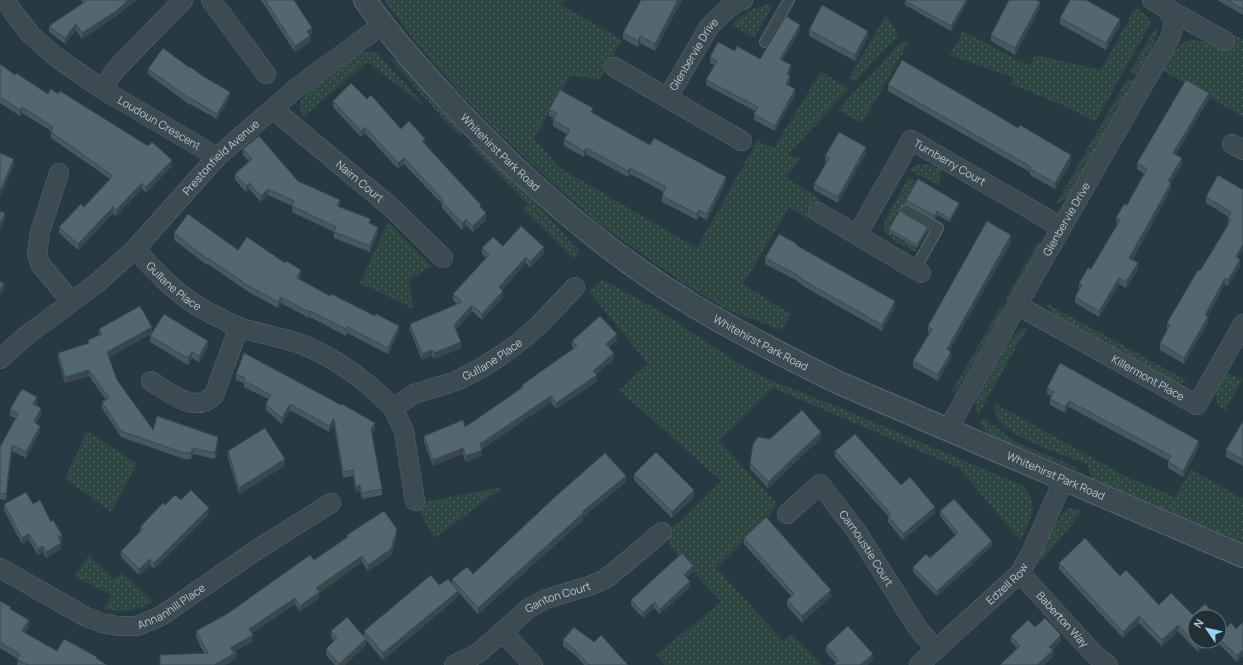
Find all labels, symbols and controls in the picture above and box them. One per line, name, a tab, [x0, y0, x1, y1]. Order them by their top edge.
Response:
street label: Glenbervie Drive	[665, 14, 722, 93]
street label: Loudoun Crescent	[115, 92, 204, 153]
street label: Whitehirst Park Road	[458, 110, 544, 194]
street label: Prestonfield Avenue	[179, 116, 262, 198]
street label: Turnberry Court	[911, 135, 989, 189]
street label: Nairn Court	[333, 156, 387, 205]
street label: Glenbervie Drive	[1039, 179, 1093, 258]
street label: Gullane Place	[143, 258, 205, 314]
street label: Whitehirst Park Road	[711, 311, 811, 374]
street label: Gullane Place	[459, 334, 525, 384]
street label: Killermont Place	[1109, 351, 1188, 404]
street label: Whitehirst Park Road	[1005, 448, 1108, 503]
street label: Carnoustie Court	[836, 507, 897, 589]
street label: Edzell Row	[982, 560, 1031, 607]
street label: Ganton Court	[522, 578, 592, 616]
street label: Annanhill Place	[135, 579, 208, 632]
street label: Baberton Way	[1034, 588, 1092, 650]
north arrow	[1187, 609, 1227, 649]
text: N	[1190, 616, 1207, 631]

